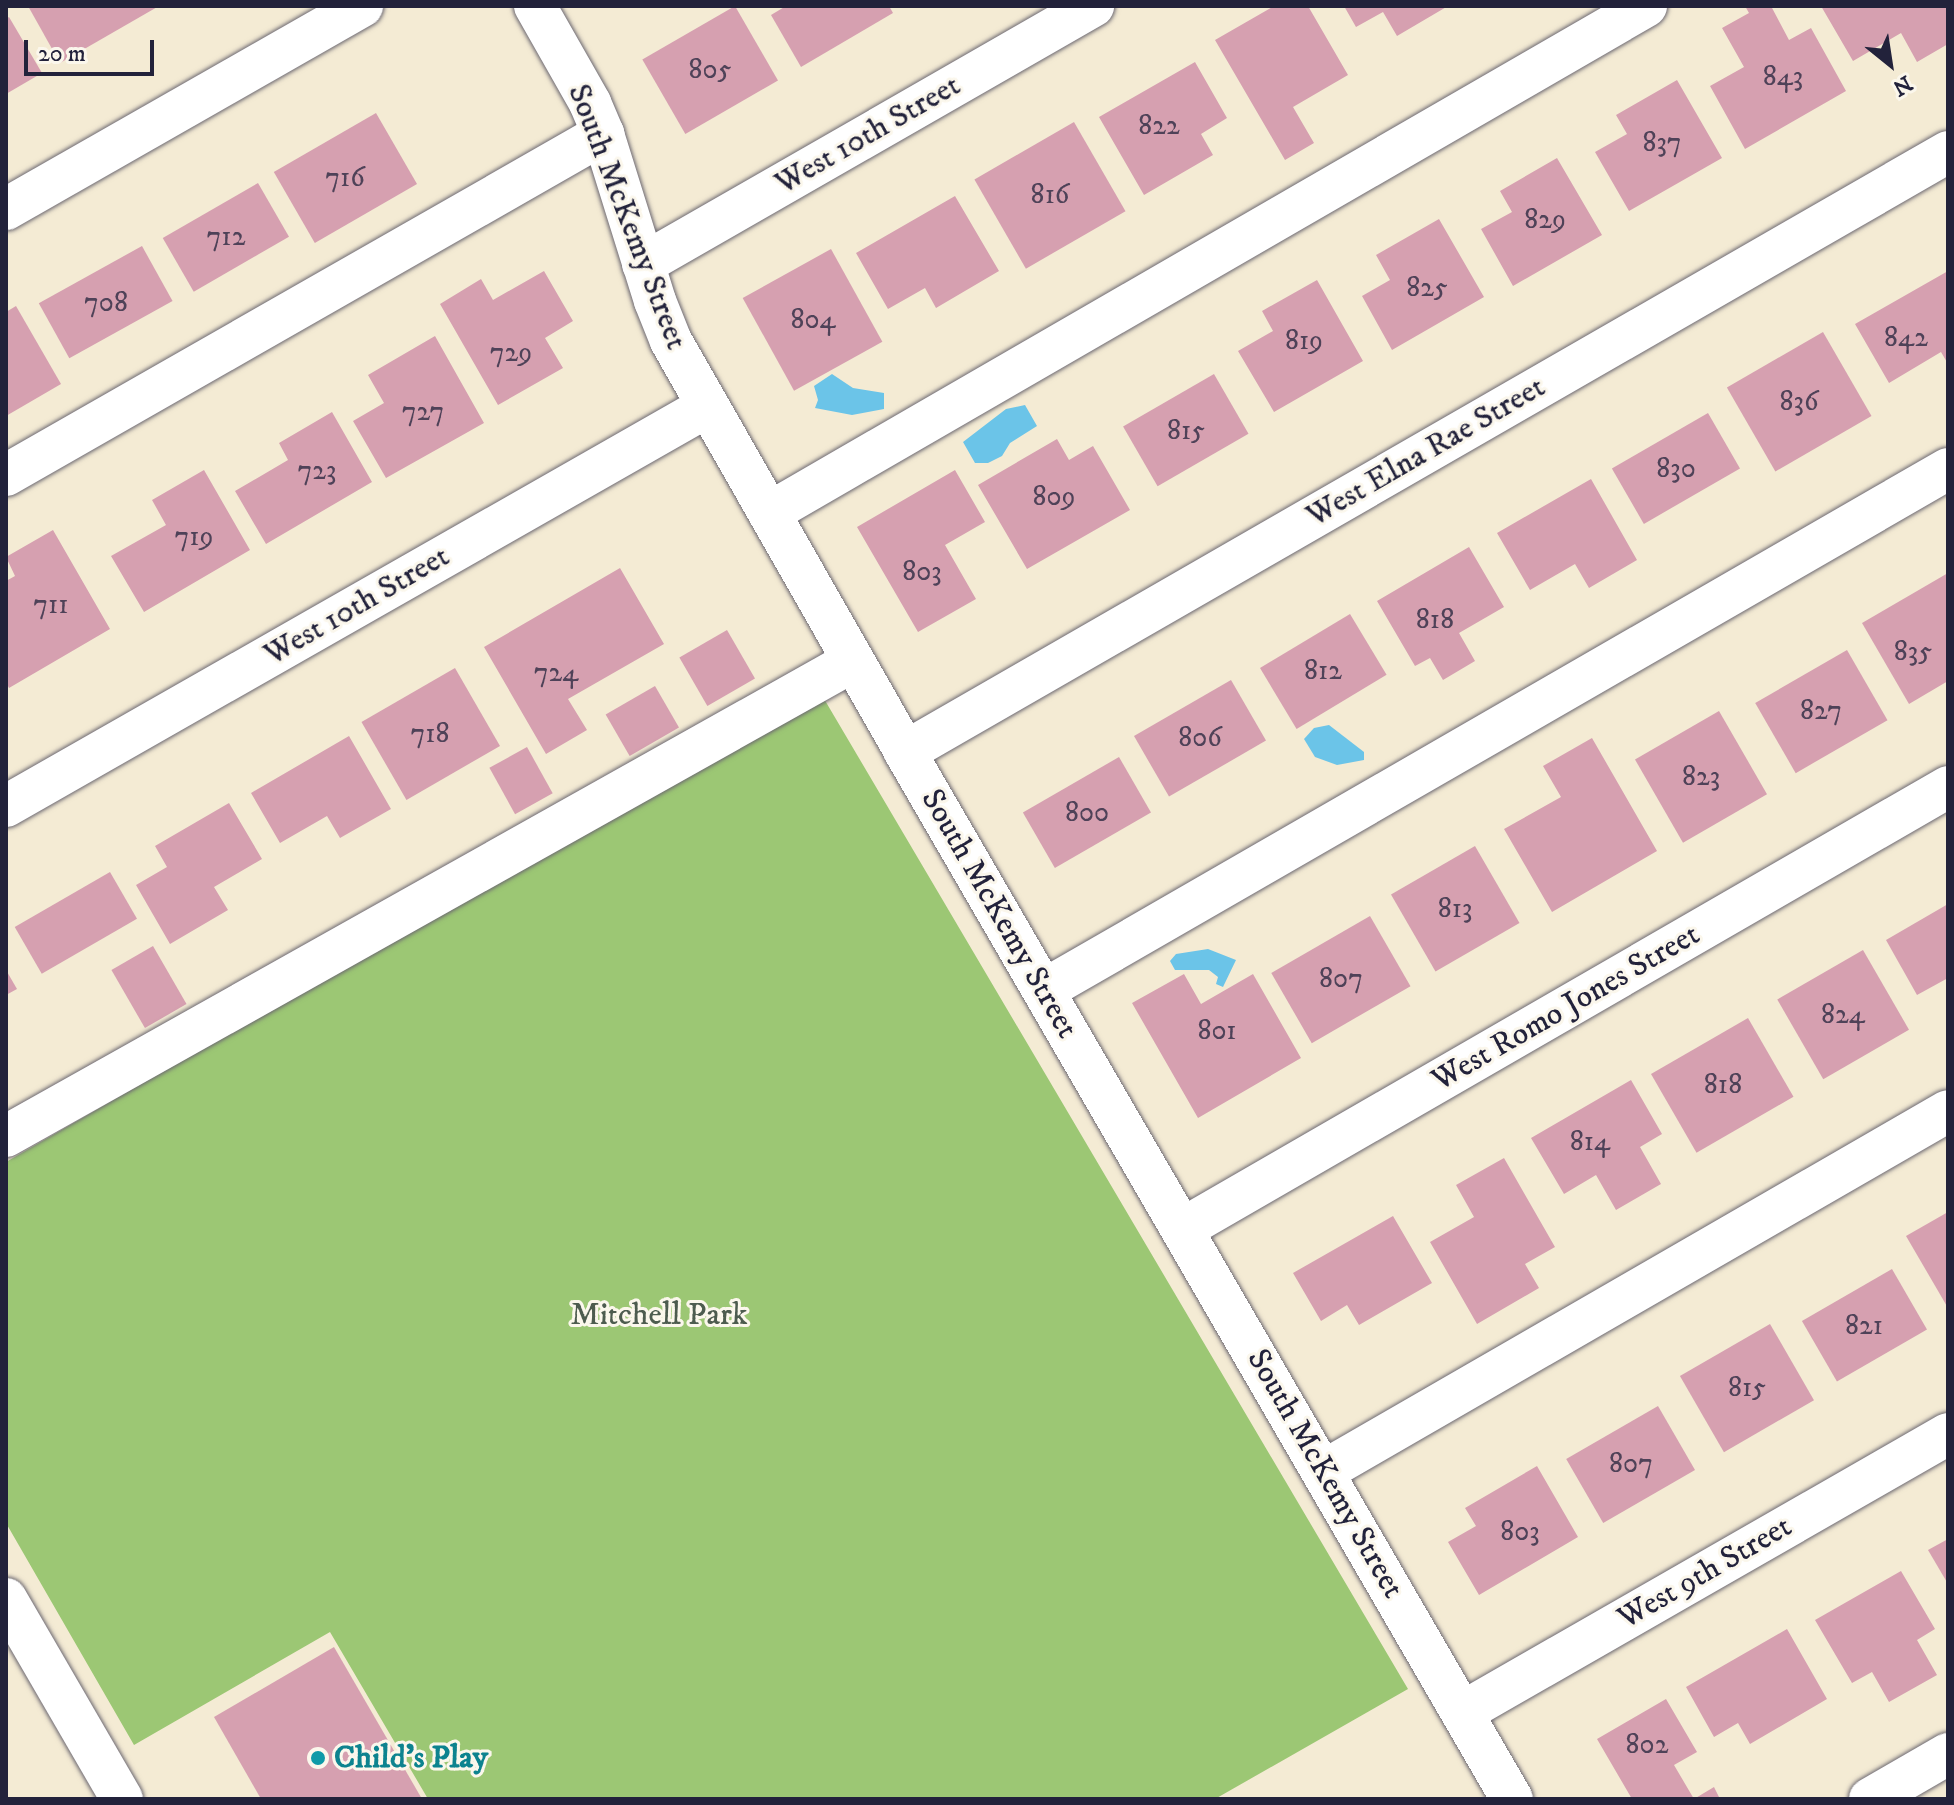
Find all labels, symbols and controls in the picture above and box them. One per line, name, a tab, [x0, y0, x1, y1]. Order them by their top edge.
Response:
scale bar	[28, 24, 158, 74]
north arrow	[1850, 24, 1930, 104]
text: 20 m	[38, 39, 86, 69]
house number: 805	[689, 53, 731, 87]
house number: 843	[1763, 60, 1803, 94]
street label: West 10th Street	[769, 67, 967, 203]
text: N	[1888, 69, 1917, 101]
street label: South McKemy Street	[559, 79, 695, 355]
house number: 822	[1138, 109, 1180, 143]
house number: 837	[1642, 126, 1682, 160]
house number: 716	[325, 161, 365, 195]
house number: 816	[1031, 178, 1069, 212]
house number: 829	[1524, 203, 1566, 237]
house number: 712	[207, 220, 245, 254]
house number: 825	[1406, 271, 1448, 305]
house number: 708	[84, 286, 128, 320]
house number: 804	[790, 303, 836, 337]
house number: 842	[1884, 321, 1928, 355]
house number: 819	[1285, 324, 1323, 358]
house number: 729	[490, 336, 532, 370]
street label: West Elna Rae Street	[1300, 368, 1552, 536]
house number: 836	[1779, 385, 1819, 419]
house number: 727	[402, 395, 444, 429]
house number: 815	[1167, 414, 1205, 448]
house number: 830	[1656, 452, 1696, 486]
house number: 723	[298, 454, 336, 488]
house number: 809	[1032, 480, 1076, 514]
house number: 719	[175, 520, 213, 554]
street label: West 10th Street	[258, 538, 456, 674]
house number: 803	[902, 555, 942, 589]
house number: 711	[33, 588, 69, 622]
house number: 818	[1416, 603, 1454, 637]
house number: 835	[1894, 635, 1932, 669]
house number: 812	[1304, 654, 1342, 688]
house number: 724	[534, 656, 578, 690]
house number: 827	[1800, 694, 1842, 728]
house number: 718	[410, 717, 450, 751]
house number: 806	[1178, 721, 1222, 755]
house number: 823	[1682, 760, 1720, 794]
street label: South McKemy Street	[912, 783, 1086, 1045]
house number: 800	[1065, 796, 1109, 830]
house number: 813	[1438, 892, 1472, 926]
street label: West Romo Jones Street	[1425, 916, 1707, 1100]
house number: 807	[1319, 962, 1363, 996]
house number: 824	[1821, 998, 1865, 1032]
house number: 801	[1197, 1014, 1237, 1048]
house number: 818	[1704, 1068, 1742, 1102]
house number: 814	[1570, 1125, 1610, 1159]
park label: Mitchell Park	[570, 1296, 748, 1334]
house number: 821	[1845, 1309, 1883, 1343]
street label: South McKemy Street	[1238, 1343, 1412, 1605]
house number: 815	[1728, 1371, 1766, 1405]
house number: 807	[1609, 1447, 1653, 1481]
street label: West 9th Street	[1611, 1508, 1799, 1638]
house number: 803	[1500, 1515, 1540, 1549]
house number: 802	[1626, 1728, 1668, 1762]
place label: Child's Play	[334, 1739, 488, 1777]
marker: Child's Play	[309, 1749, 327, 1767]

